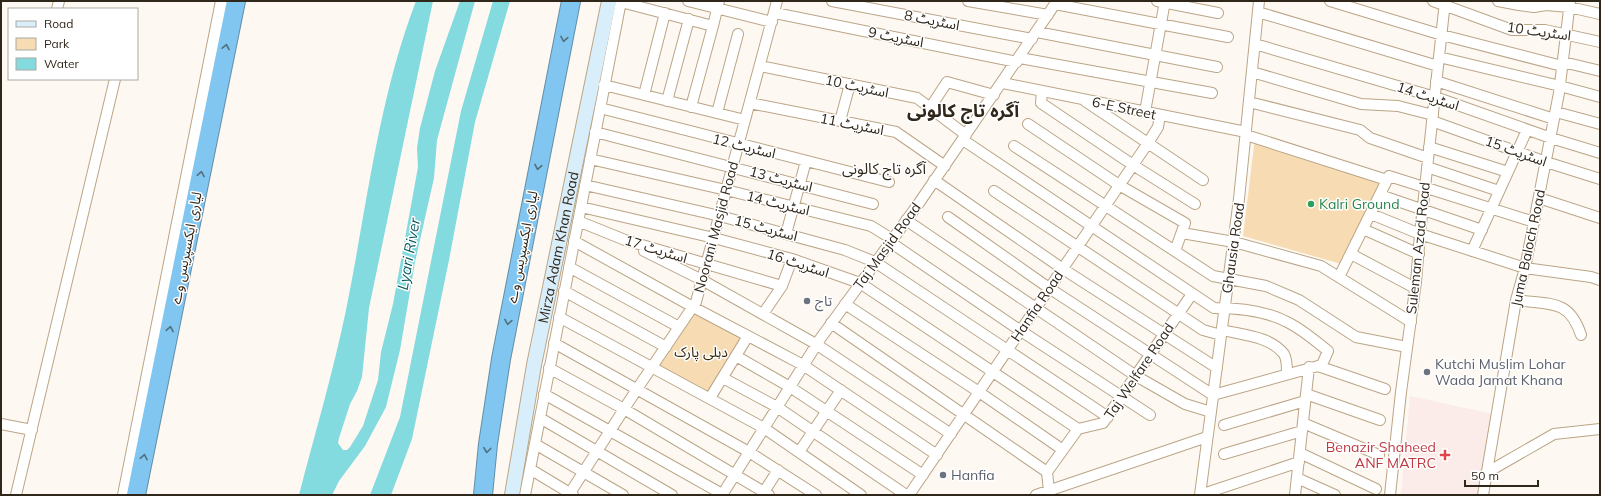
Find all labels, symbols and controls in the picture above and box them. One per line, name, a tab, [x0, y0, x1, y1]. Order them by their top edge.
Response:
street label: اسٹریٹ 8	[903, 6, 961, 34]
legend	[8, 8, 138, 80]
text: Road	[44, 16, 73, 31]
street label: اسٹریٹ 10	[1506, 18, 1572, 44]
street label: اسٹریٹ 9	[867, 23, 925, 51]
text: Park	[44, 36, 70, 51]
one-way arrow	[560, 36, 569, 42]
one-way arrow	[222, 44, 230, 50]
text: Water	[44, 56, 80, 71]
street label: اسٹریٹ 10	[824, 70, 890, 102]
street label: اسٹریٹ 14	[1394, 77, 1462, 115]
street label: 6-E Street	[1090, 92, 1158, 124]
district label: آگرہ تاج کالونی	[907, 99, 1020, 124]
street label: اسٹریٹ 11	[819, 109, 885, 139]
street label: اسٹریٹ 12	[710, 129, 778, 163]
street label: اسٹریٹ 15	[1483, 131, 1549, 171]
street label: Noorani Masjid Road	[690, 159, 742, 295]
district label: آگرہ تاج کالونی	[842, 159, 927, 181]
street label: اسٹریٹ 13	[747, 162, 815, 196]
one-way arrow	[534, 163, 542, 170]
street label: Mirza Adam Khan Road	[534, 170, 583, 325]
one-way arrow	[196, 171, 204, 178]
street label: Suleman Azad Road	[1402, 181, 1434, 315]
street label: اسٹریٹ 14	[744, 186, 812, 220]
street label: Juma Baloch Road	[1507, 188, 1549, 308]
street label: لیاری ایکسپریس وے	[502, 189, 543, 305]
street label: لیاری ایکسپریس وے	[166, 190, 207, 306]
place label: Kalri Ground	[1319, 195, 1400, 213]
street label: Taj Masjid Road	[849, 199, 925, 293]
marker: Kalri Ground	[1306, 199, 1316, 209]
street label: Ghausia Road	[1218, 201, 1248, 295]
street label: اسٹریٹ 15	[732, 211, 800, 245]
water label: Lyari River	[393, 216, 424, 291]
street label: اسٹریٹ 17	[622, 231, 690, 267]
street label: اسٹریٹ 16	[764, 244, 832, 282]
street label: Hanfia Road	[1007, 267, 1067, 345]
place label: تاج	[815, 292, 832, 312]
marker: تاج	[802, 296, 812, 306]
one-way arrow	[504, 319, 513, 325]
street label: Taj Welfare Road	[1100, 319, 1178, 423]
one-way arrow	[165, 326, 173, 332]
park label: دہلی پارک	[674, 343, 728, 362]
place label: Kutchi Muslim Lohar Wada Jamat Khana	[1435, 355, 1567, 389]
marker: Kutchi Muslim Lohar Wada Jamat Khana	[1422, 367, 1432, 377]
place label: Benazir Shaheed ANF MATRC	[1326, 438, 1436, 472]
one-way arrow	[483, 447, 492, 453]
marker: Benazir Shaheed ANF MATRC	[1439, 449, 1451, 461]
one-way arrow	[139, 454, 148, 460]
scale bar	[1465, 462, 1538, 488]
place label: Hanfia	[951, 466, 995, 484]
text: 50 m	[1471, 468, 1499, 483]
marker: Hanfia	[938, 470, 948, 480]

